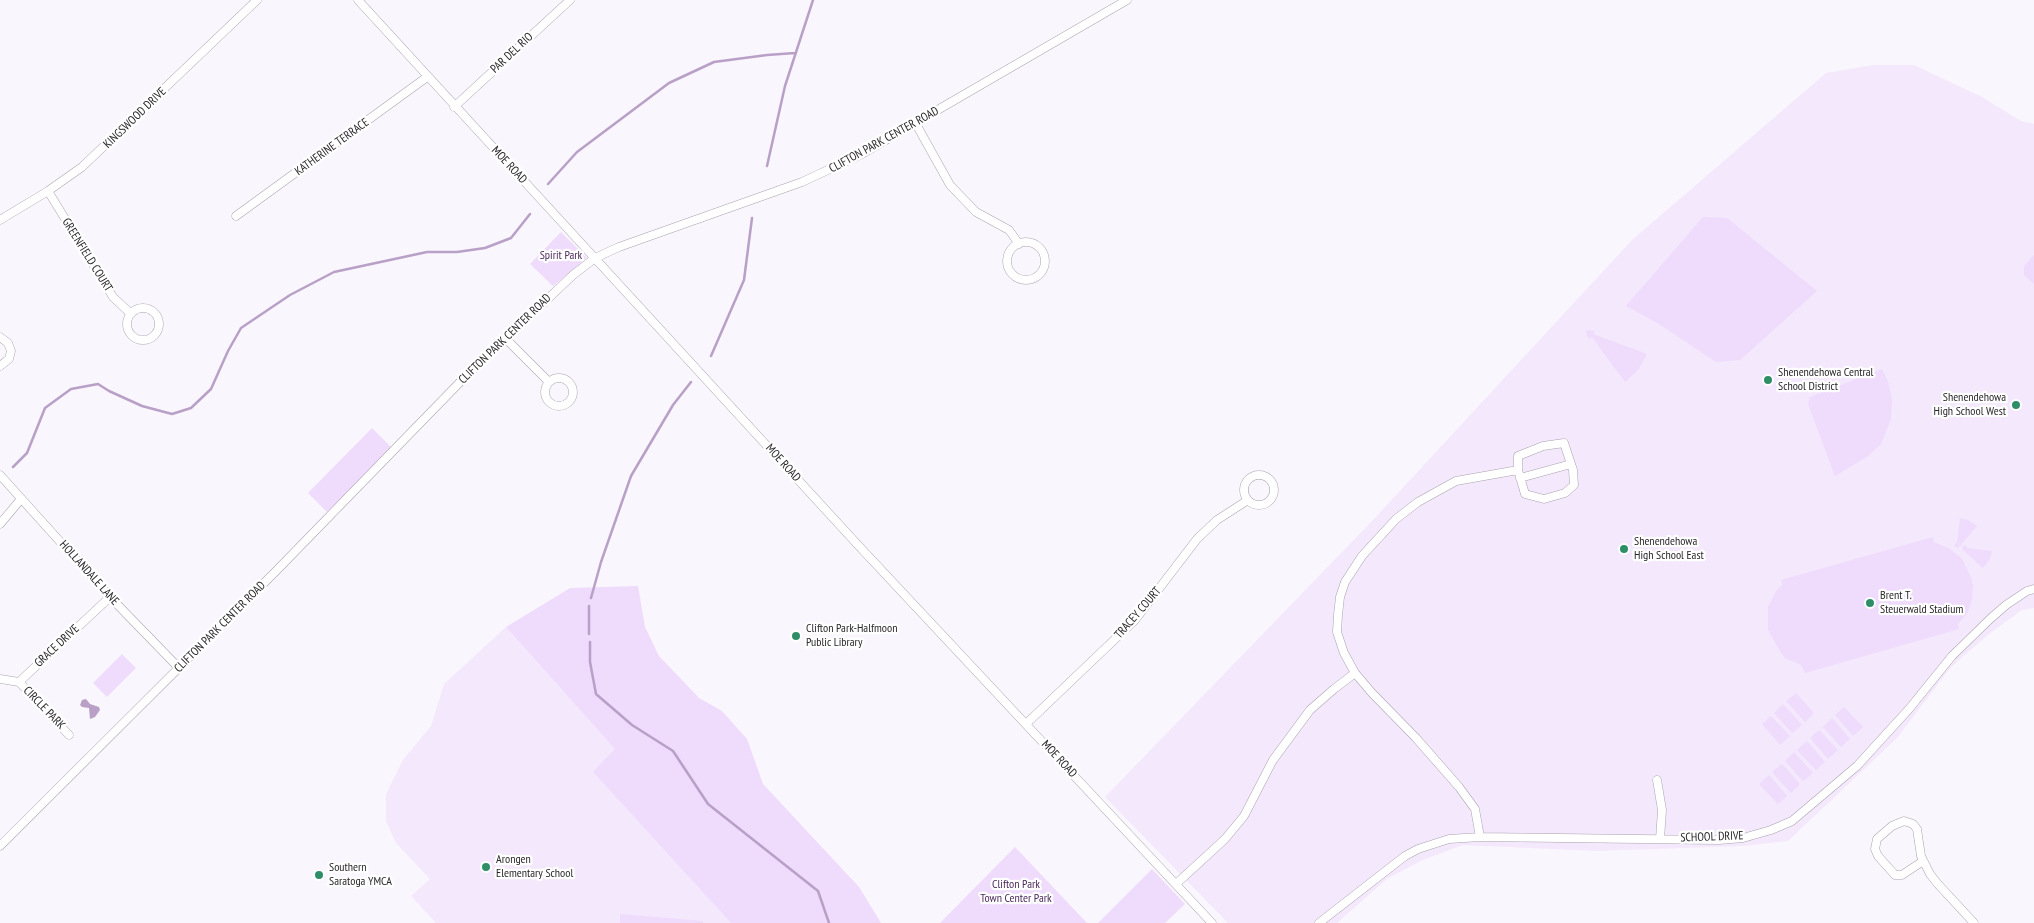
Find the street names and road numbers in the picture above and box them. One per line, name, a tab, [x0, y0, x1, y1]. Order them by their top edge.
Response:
street label: PAR DEL RIO	[488, 30, 536, 76]
street label: KINGSWOOD DRIVE	[101, 84, 169, 152]
street label: CLIFTON PARK CENTER ROAD	[827, 104, 941, 176]
street label: KATHERINE TERRACE	[292, 115, 372, 179]
street label: MOE ROAD	[488, 143, 530, 187]
street label: GREENFIELD COURT	[59, 216, 115, 294]
street label: CLIFTON PARK CENTER ROAD	[456, 291, 554, 387]
street label: MOE ROAD	[762, 441, 804, 485]
street label: HOLLANDALE LANE	[56, 538, 122, 608]
street label: CLIFTON PARK CENTER ROAD	[171, 578, 269, 676]
street label: TRACEY COURT	[1112, 584, 1164, 642]
street label: GRACE DRIVE	[32, 622, 82, 670]
street label: CIRCLE PARK	[20, 684, 68, 732]
street label: MOE ROAD	[1038, 737, 1080, 781]
street label: SCHOOL DRIVE	[1680, 829, 1744, 845]

